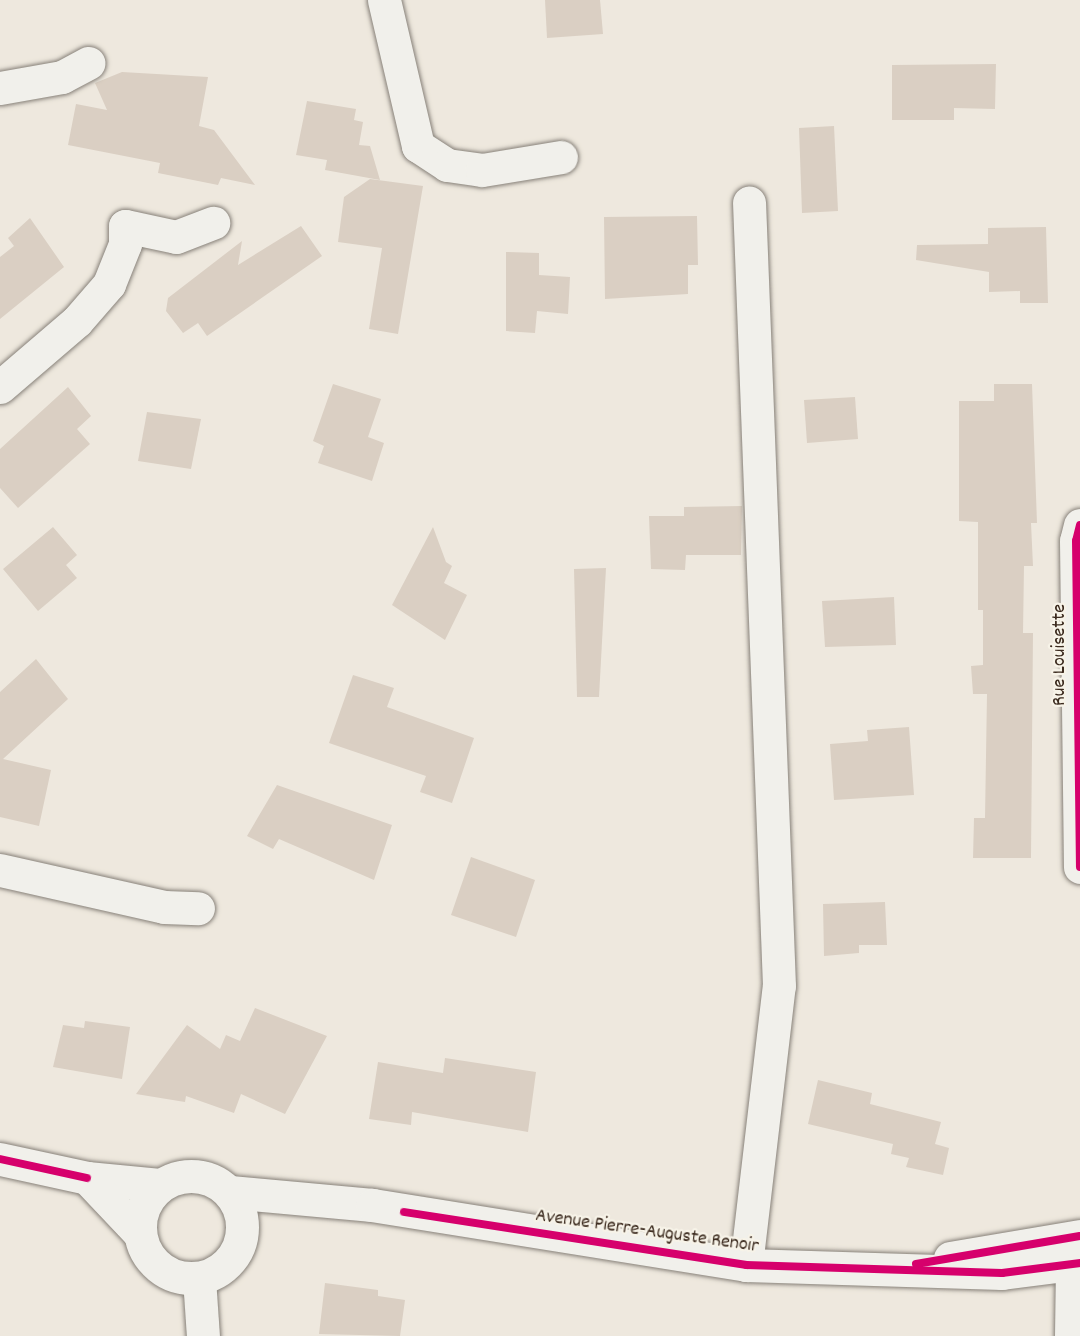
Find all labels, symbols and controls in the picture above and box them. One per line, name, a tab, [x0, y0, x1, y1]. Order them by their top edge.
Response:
street label: Rue Louisette	[1048, 604, 1072, 706]
street label: Avenue Pierre-Auguste Renoir	[534, 1204, 760, 1260]

